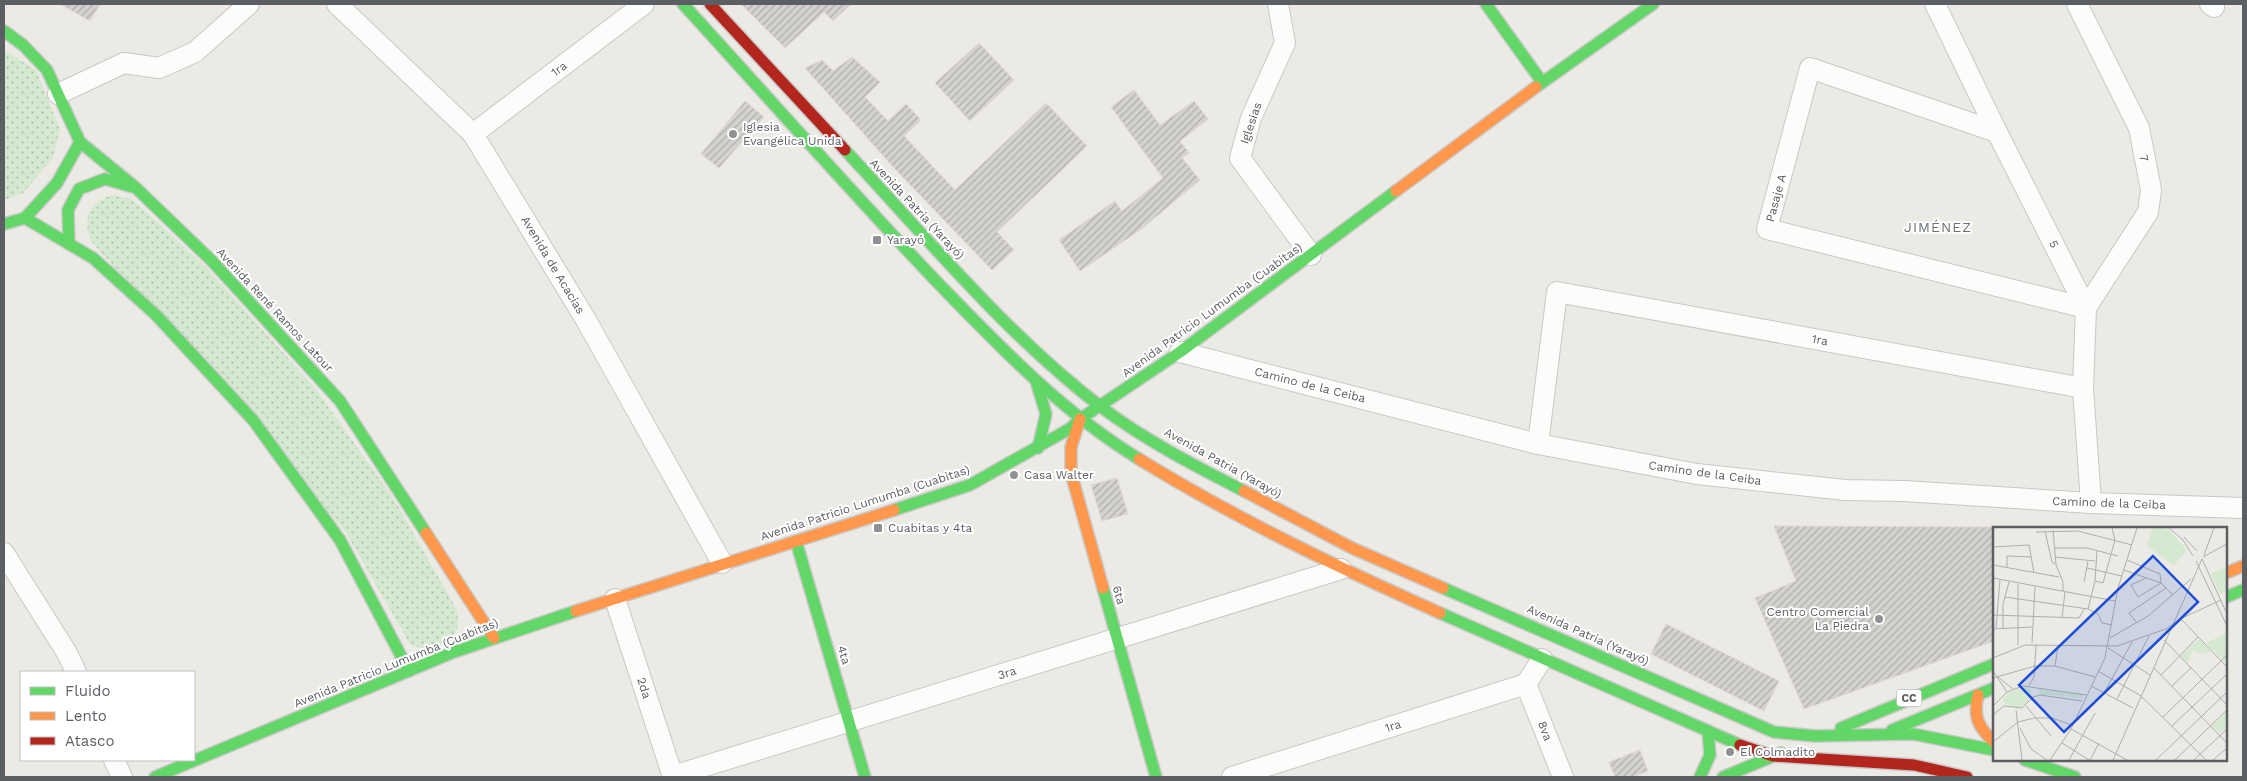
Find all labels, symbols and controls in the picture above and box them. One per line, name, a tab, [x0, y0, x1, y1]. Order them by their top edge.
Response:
street label: 1ra	[548, 58, 570, 79]
street label: Iglesias	[1237, 100, 1265, 146]
place label: Iglesia Evangélica Unida	[743, 120, 842, 148]
marker: Iglesia Evangélica Unida	[727, 128, 739, 140]
street label: 7	[2136, 153, 2152, 163]
street label: Avenida Patria (Yarayó)	[867, 156, 967, 262]
street label: Pasaje A	[1763, 173, 1789, 223]
street label: Avenida de Acacias	[518, 213, 588, 317]
district label: JIMÉNEZ	[1904, 219, 1972, 235]
place label: Yarayó	[887, 233, 924, 247]
marker: Yarayó	[871, 234, 883, 246]
street label: 5	[2046, 238, 2062, 250]
street label: Avenida Patricio Lumumba (Cuabitas)	[1119, 240, 1305, 380]
street label: Avenida René Ramos Latour	[214, 245, 336, 375]
street label: 1ra	[1811, 332, 1829, 348]
street label: Camino de la Ceiba	[1253, 364, 1367, 406]
street label: Avenida Patria (Yarayó)	[1162, 425, 1284, 501]
street label: Camino de la Ceiba	[1648, 458, 1763, 488]
street label: Avenida Patricio Lumumba (Cuabitas)	[759, 462, 971, 544]
place label: Casa Walter	[1024, 468, 1094, 482]
marker: Casa Walter	[1008, 469, 1020, 481]
street label: Camino de la Ceiba	[2052, 494, 2166, 512]
place label: Cuabitas y 4ta	[888, 521, 972, 535]
marker: Cuabitas y 4ta	[872, 522, 884, 534]
inset map	[1993, 527, 2227, 761]
street label: 6ta	[1110, 584, 1128, 606]
street label: Avenida Patria (Yarayó)	[1525, 602, 1651, 668]
place label: Centro Comercial La Piedra	[1767, 605, 1869, 633]
marker: Centro Comercial La Piedra	[1873, 613, 1885, 625]
street label: Avenida Patricio Lumumba (Cuabitas)	[292, 615, 500, 711]
street label: 4ta	[835, 644, 853, 666]
street label: 3ra	[996, 664, 1018, 682]
legend	[20, 671, 195, 761]
street label: 2da	[634, 676, 654, 700]
text: Fluido	[65, 682, 110, 700]
road number: CC	[1896, 690, 1922, 706]
text: Lento	[65, 707, 107, 725]
street label: 1ra	[1383, 717, 1403, 735]
street label: 8va	[1535, 719, 1555, 743]
text: Atasco	[65, 732, 114, 750]
place label: El Colmadito	[1740, 745, 1815, 759]
marker: El Colmadito	[1724, 746, 1736, 758]

